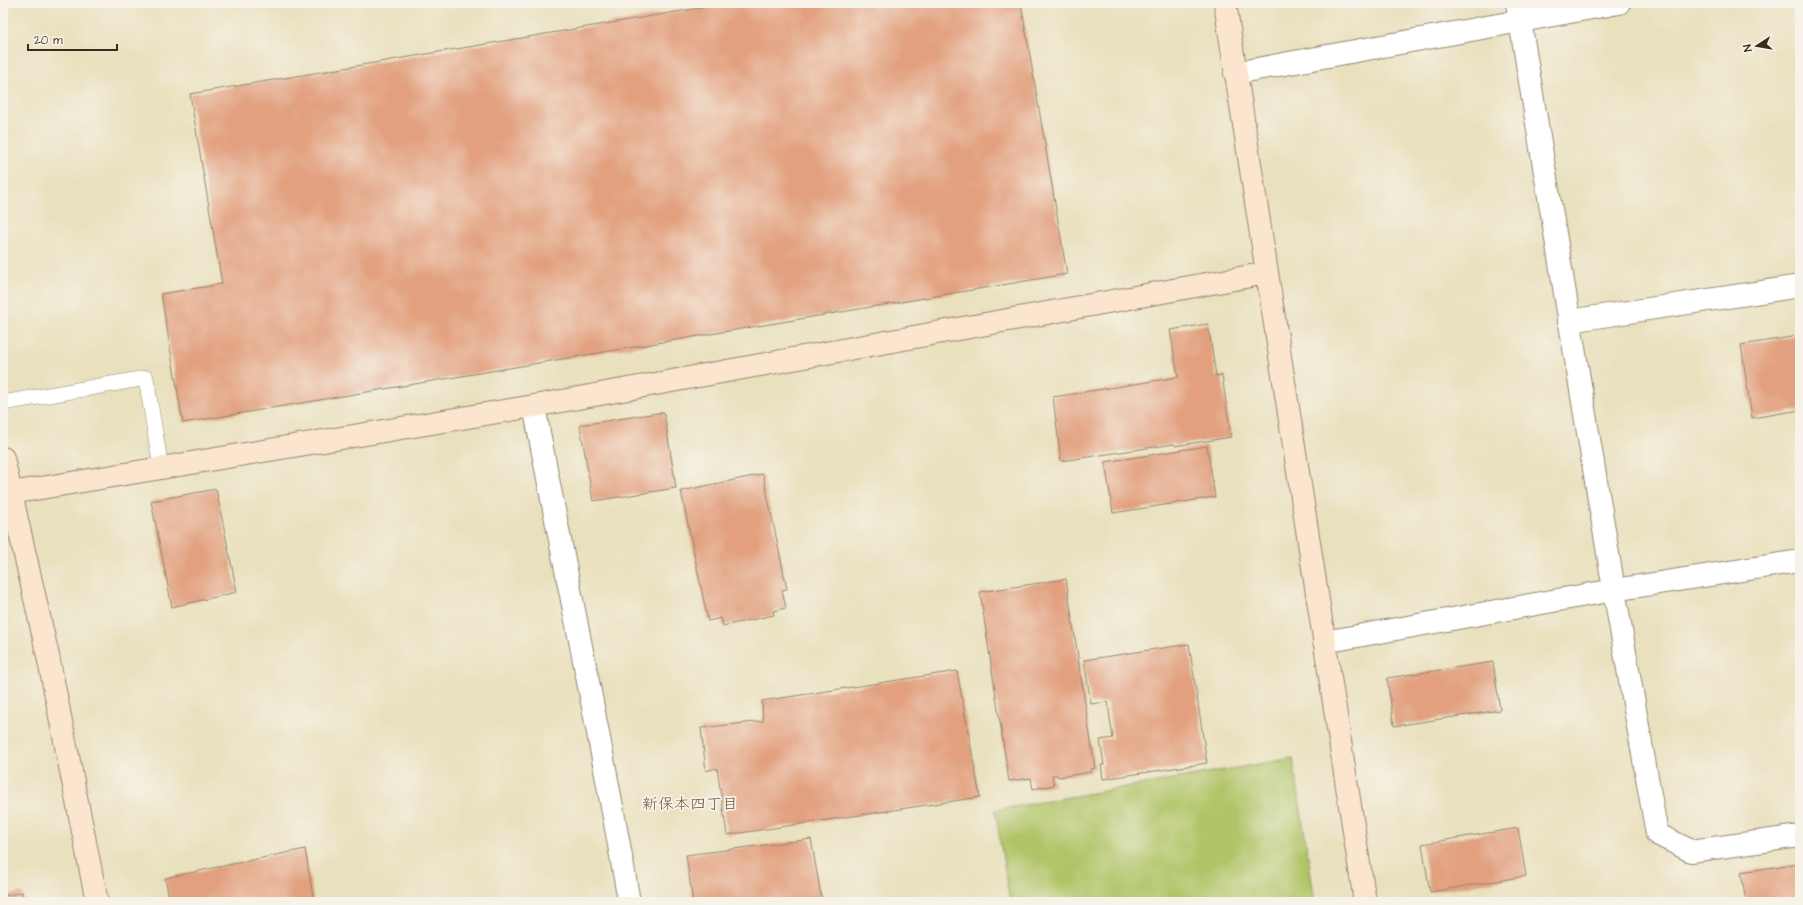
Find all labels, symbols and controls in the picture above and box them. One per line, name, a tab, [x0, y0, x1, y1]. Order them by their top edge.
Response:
scale bar	[28, 26, 117, 52]
north arrow	[1737, 26, 1777, 66]
text: 20 m	[34, 32, 63, 49]
text: N	[1740, 43, 1756, 53]
district label: 新保本四丁目	[642, 793, 738, 815]

